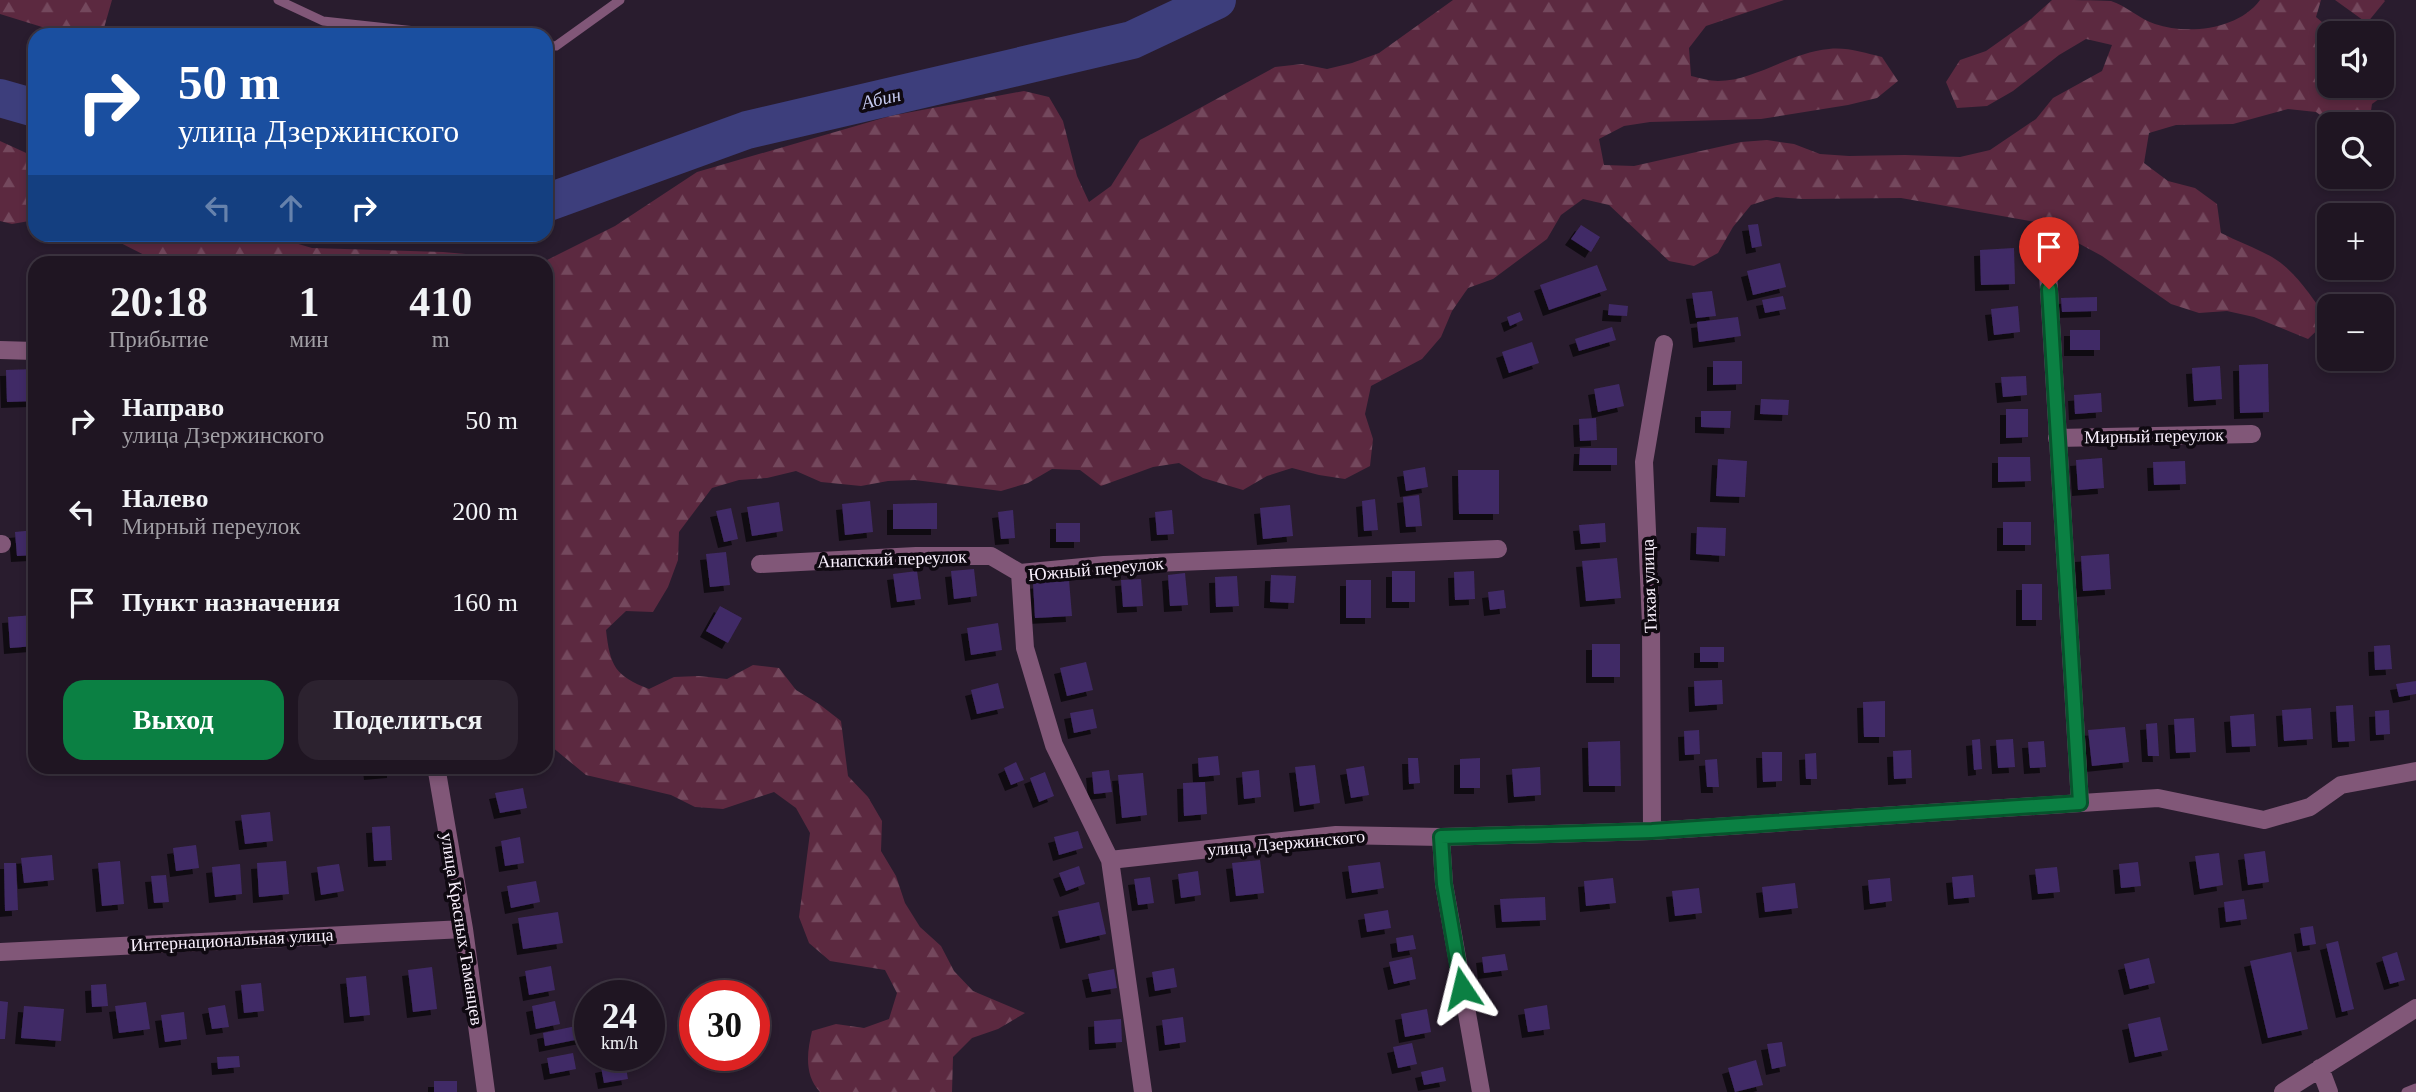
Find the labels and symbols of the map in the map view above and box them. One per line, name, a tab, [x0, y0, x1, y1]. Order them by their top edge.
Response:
water label: Абин	[857, 84, 903, 114]
pin	[2019, 217, 2079, 289]
street label: Мирный переулок	[2084, 425, 2224, 447]
street label: Тихая улица	[1637, 539, 1661, 633]
street label: Анапский переулок	[817, 546, 967, 572]
street label: Южный переулок	[1027, 553, 1165, 585]
street label: улица Дзержинского	[1206, 826, 1366, 860]
street label: улица Красных Таманцев	[437, 831, 487, 1027]
street label: Интернациональная улица	[130, 925, 334, 955]
position arrow	[1425, 951, 1499, 1025]
speed limit sign: 30	[679, 980, 770, 1071]

